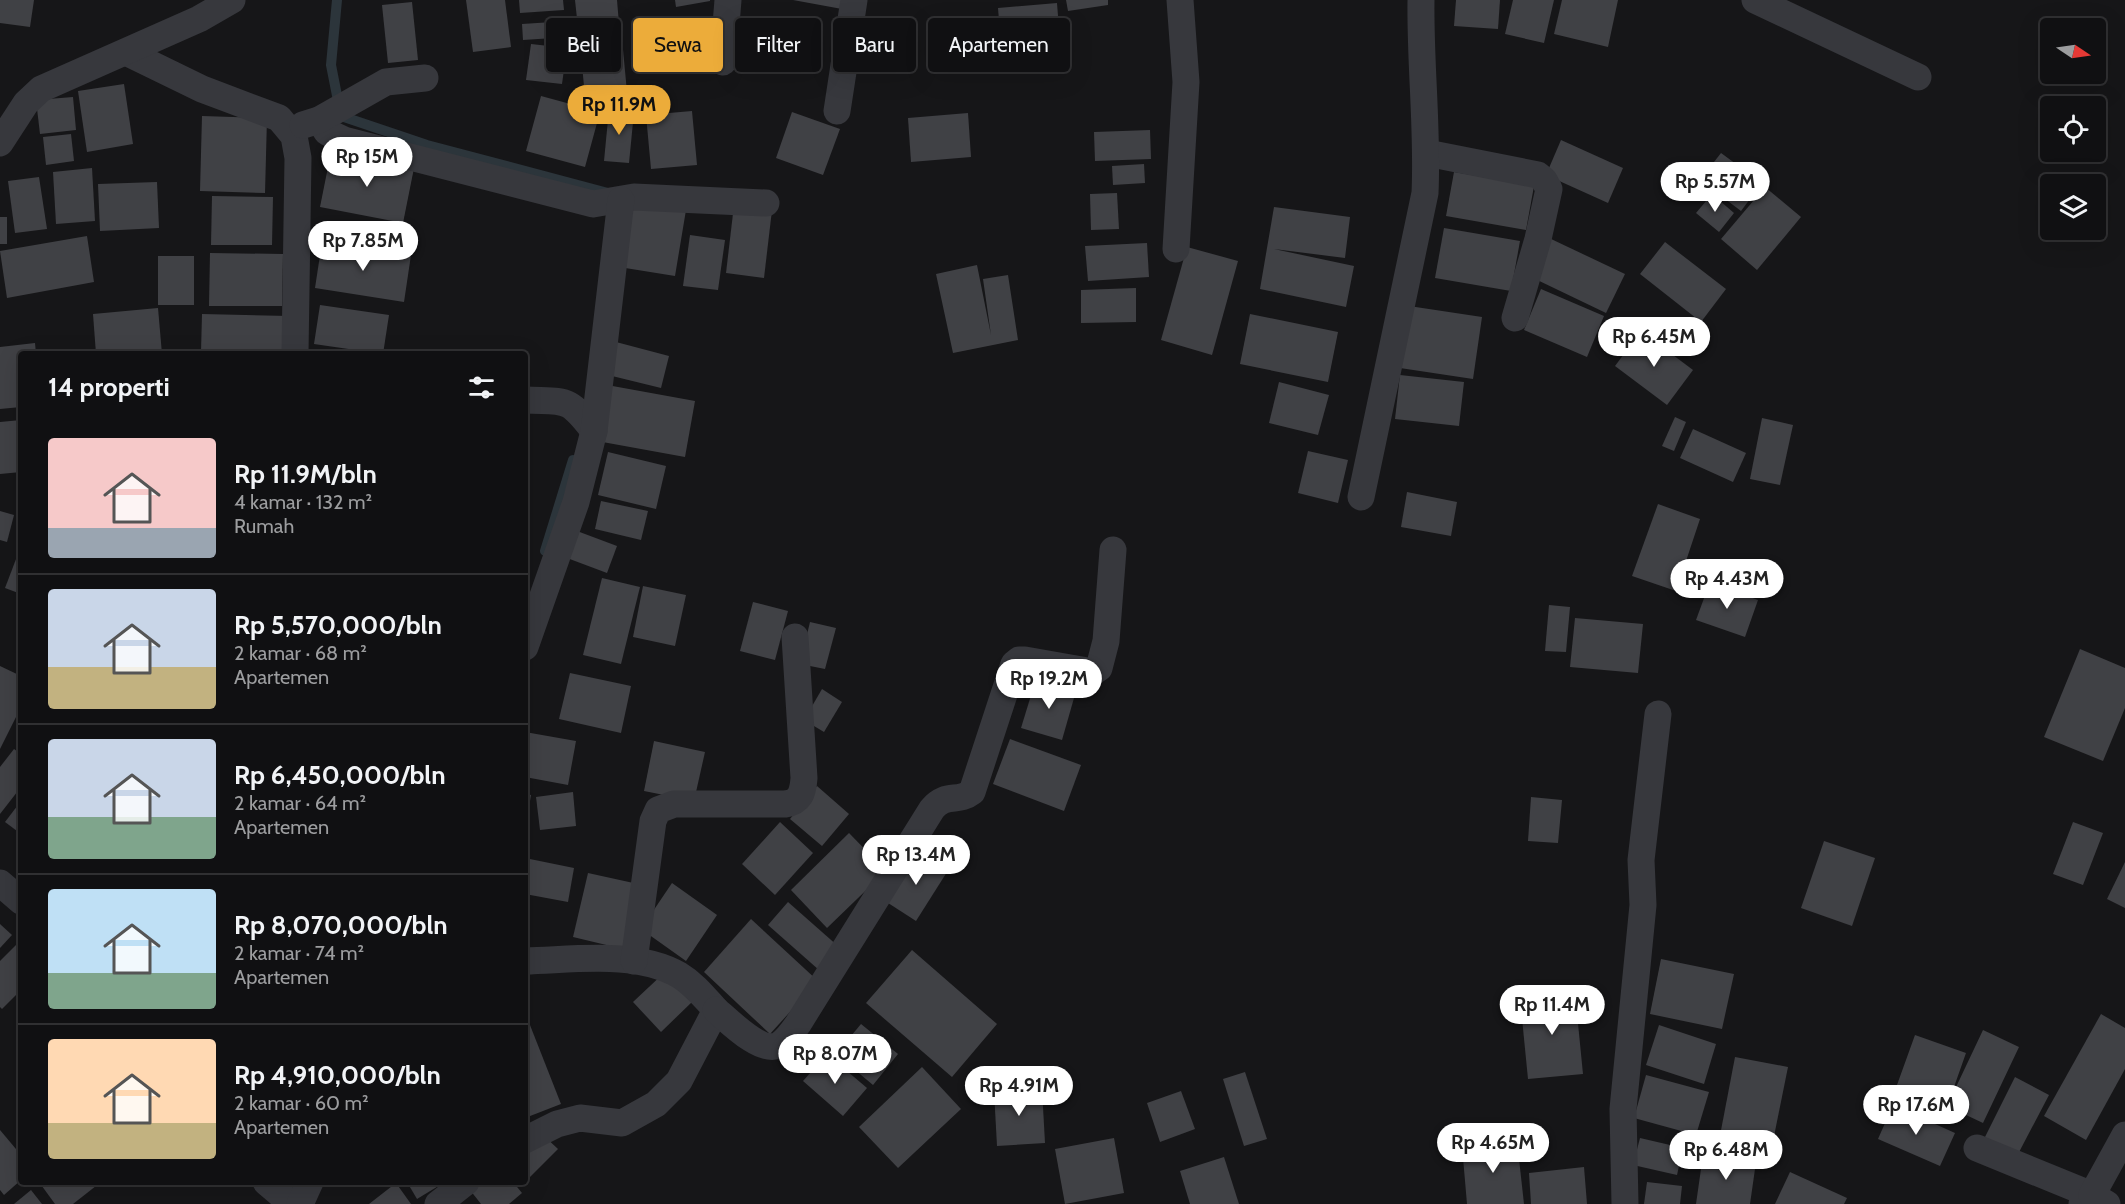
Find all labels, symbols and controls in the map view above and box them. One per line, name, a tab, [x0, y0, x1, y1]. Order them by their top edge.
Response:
chip: Beli	[546, 18, 621, 72]
chip: Sewa	[633, 18, 723, 72]
chip: Filter	[735, 18, 821, 72]
chip: Baru	[833, 18, 916, 72]
chip: Apartemen	[928, 18, 1070, 72]
north arrow	[2040, 18, 2106, 84]
map controls	[2040, 18, 2106, 240]
pin: Rp 11.9M	[557, 85, 681, 136]
text: Rp 11.9M	[582, 92, 656, 116]
button: locate	[2040, 96, 2106, 162]
pin: Rp 15M	[318, 137, 416, 188]
text: Rp 15M	[335, 144, 399, 168]
pin: Rp 5.57M	[1653, 162, 1777, 213]
text: Rp 5.57M	[1675, 169, 1755, 193]
button: layers	[2040, 174, 2106, 240]
pin: Rp 7.85M	[301, 221, 425, 272]
text: Rp 7.85M	[322, 228, 404, 252]
pin: Rp 6.45M	[1592, 317, 1716, 368]
text: Rp 6.45M	[1612, 324, 1696, 348]
text: 14 properti	[48, 371, 170, 403]
icon: filters	[465, 371, 498, 404]
text: Rp 11.9M/bln	[234, 458, 377, 490]
icon: home	[96, 462, 168, 534]
text: 4 kamar · 132 m²	[234, 490, 372, 514]
text: Rumah	[234, 514, 294, 538]
pin: Rp 4.43M	[1665, 559, 1789, 610]
text: Rp 4.43M	[1684, 566, 1770, 590]
text: Rp 5,570,000/bln	[234, 609, 442, 641]
icon: home	[96, 613, 168, 685]
text: 2 kamar · 68 m²	[234, 641, 367, 665]
pin: Rp 19.2M	[987, 659, 1111, 710]
text: Apartemen	[234, 665, 329, 689]
text: Rp 19.2M	[1010, 666, 1088, 690]
text: Rp 6,450,000/bln	[234, 759, 446, 791]
icon: home	[96, 763, 168, 835]
text: 2 kamar · 64 m²	[234, 791, 366, 815]
text: Apartemen	[234, 815, 329, 839]
pin: Rp 13.4M	[854, 835, 978, 886]
text: Rp 13.4M	[876, 842, 956, 866]
text: Rp 8,070,000/bln	[234, 909, 448, 941]
icon: home	[96, 913, 168, 985]
text: 2 kamar · 74 m²	[234, 941, 364, 965]
text: Apartemen	[234, 965, 329, 989]
pin: Rp 11.4M	[1490, 985, 1614, 1036]
text: Rp 11.4M	[1514, 992, 1590, 1016]
pin: Rp 8.07M	[773, 1034, 897, 1085]
text: Rp 8.07M	[792, 1041, 878, 1065]
text: Rp 4,910,000/bln	[234, 1059, 441, 1091]
icon: home	[96, 1063, 168, 1135]
pin: Rp 4.91M	[957, 1066, 1081, 1117]
text: Rp 4.91M	[979, 1073, 1059, 1097]
pin: Rp 17.6M	[1854, 1085, 1978, 1136]
text: 2 kamar · 60 m²	[234, 1091, 369, 1115]
text: Rp 17.6M	[1877, 1092, 1955, 1116]
text: Apartemen	[234, 1115, 329, 1139]
pin: Rp 4.65M	[1431, 1123, 1555, 1174]
text: Rp 4.65M	[1451, 1130, 1535, 1154]
pin: Rp 6.48M	[1664, 1130, 1788, 1181]
text: Rp 6.48M	[1683, 1137, 1769, 1161]

